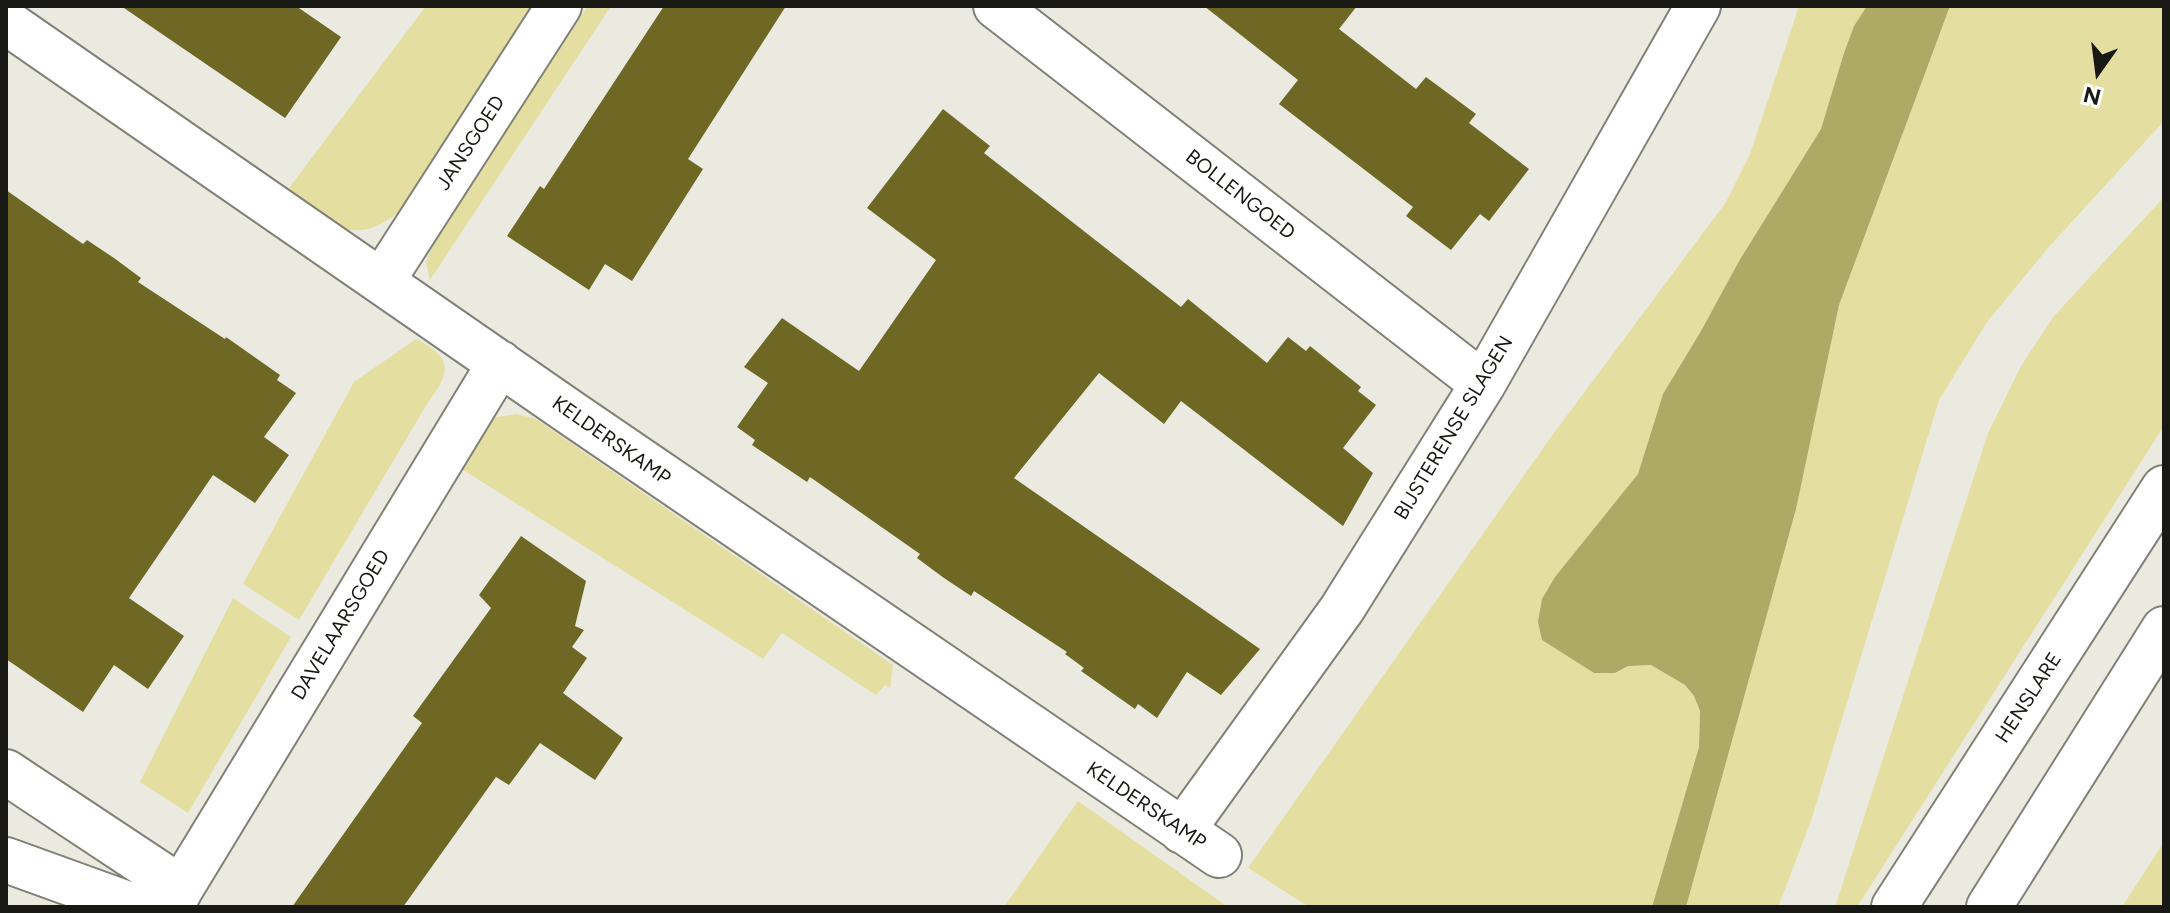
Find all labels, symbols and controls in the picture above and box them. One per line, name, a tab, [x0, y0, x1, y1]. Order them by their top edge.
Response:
north arrow	[2058, 32, 2138, 112]
text: N	[2081, 81, 2104, 111]
street label: JANSGOED	[432, 91, 510, 195]
street label: BOLLENGOED	[1181, 145, 1299, 245]
street label: BIJSTERENSE SLAGEN	[1390, 332, 1518, 524]
street label: KELDERSKAMP	[547, 391, 675, 491]
street label: DAVELAARSGOED	[287, 546, 395, 704]
street label: HENSLARE	[1991, 648, 2067, 748]
street label: KELDERSKAMP	[1082, 757, 1210, 855]

